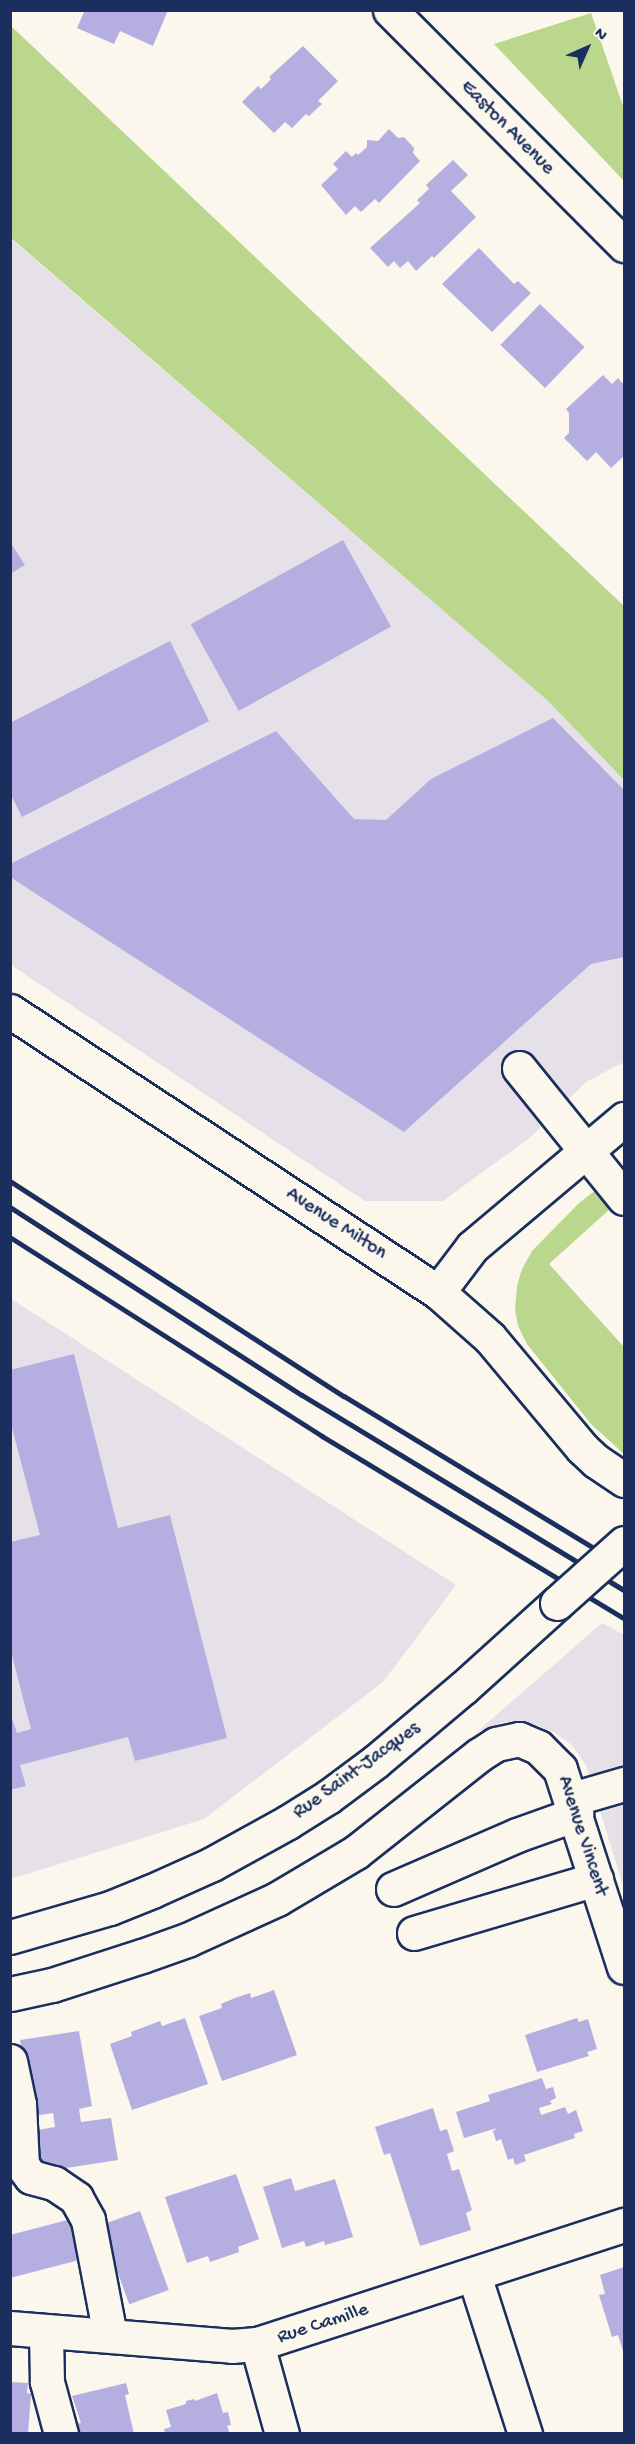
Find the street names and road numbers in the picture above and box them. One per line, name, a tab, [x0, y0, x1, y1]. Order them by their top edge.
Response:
street label: Easton Avenue	[455, 76, 559, 180]
street label: Avenue Milton	[281, 1182, 391, 1266]
street label: Rue Saint-Jacques	[289, 1717, 425, 1825]
street label: Avenue Vincent	[551, 1773, 613, 1899]
street label: Rue Camille	[274, 2298, 372, 2350]

